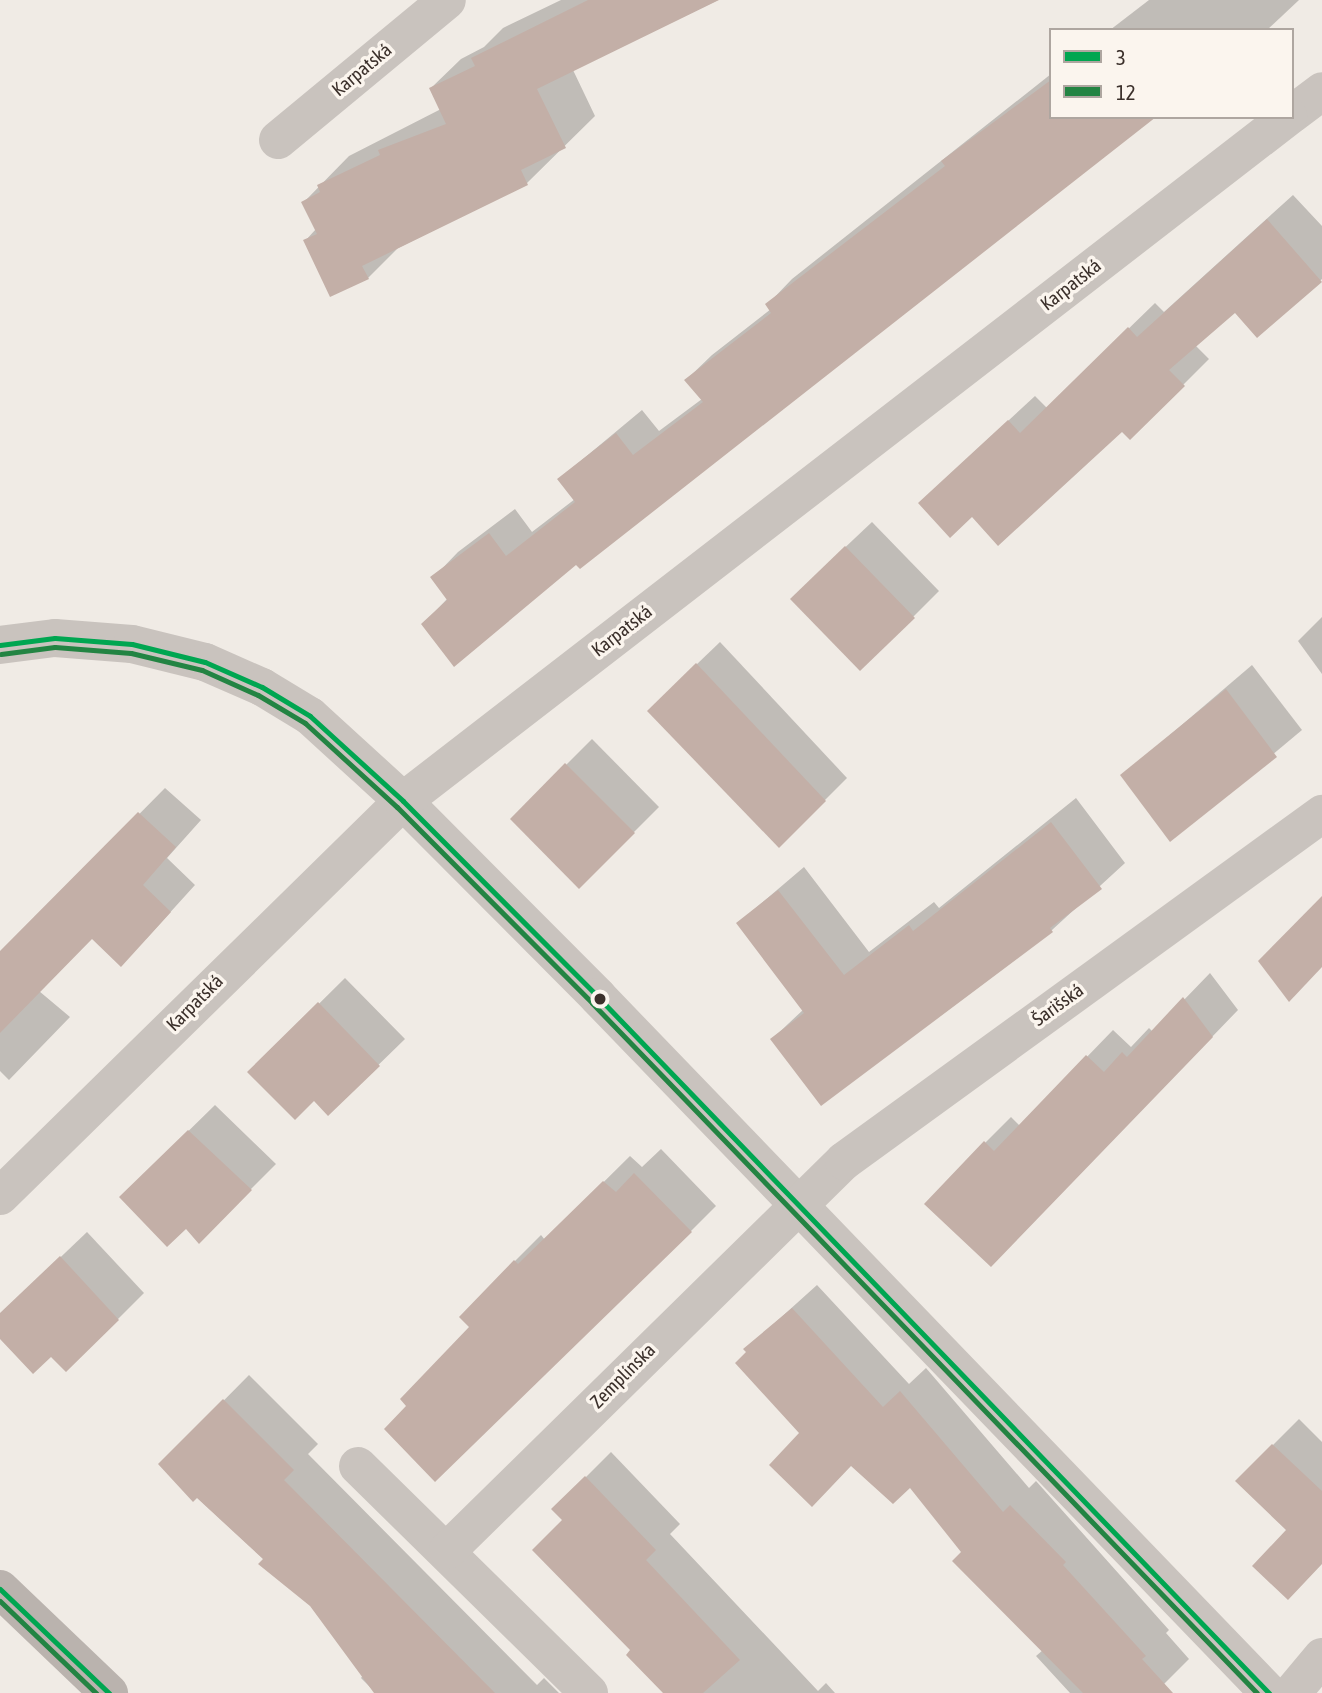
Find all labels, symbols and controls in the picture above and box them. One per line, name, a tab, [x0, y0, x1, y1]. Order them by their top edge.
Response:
legend	[1049, 28, 1294, 119]
street label: Karpatská	[328, 39, 396, 101]
text: 3	[1116, 45, 1126, 69]
text: 12	[1116, 80, 1136, 104]
street label: Karpatská	[1036, 254, 1106, 316]
street label: Karpatská	[587, 600, 657, 662]
street label: Karpatská	[162, 970, 228, 1036]
street label: Šarišská	[1028, 979, 1088, 1031]
unlabelled marker	[593, 992, 607, 1006]
street label: Zemplínska	[586, 1339, 660, 1413]

